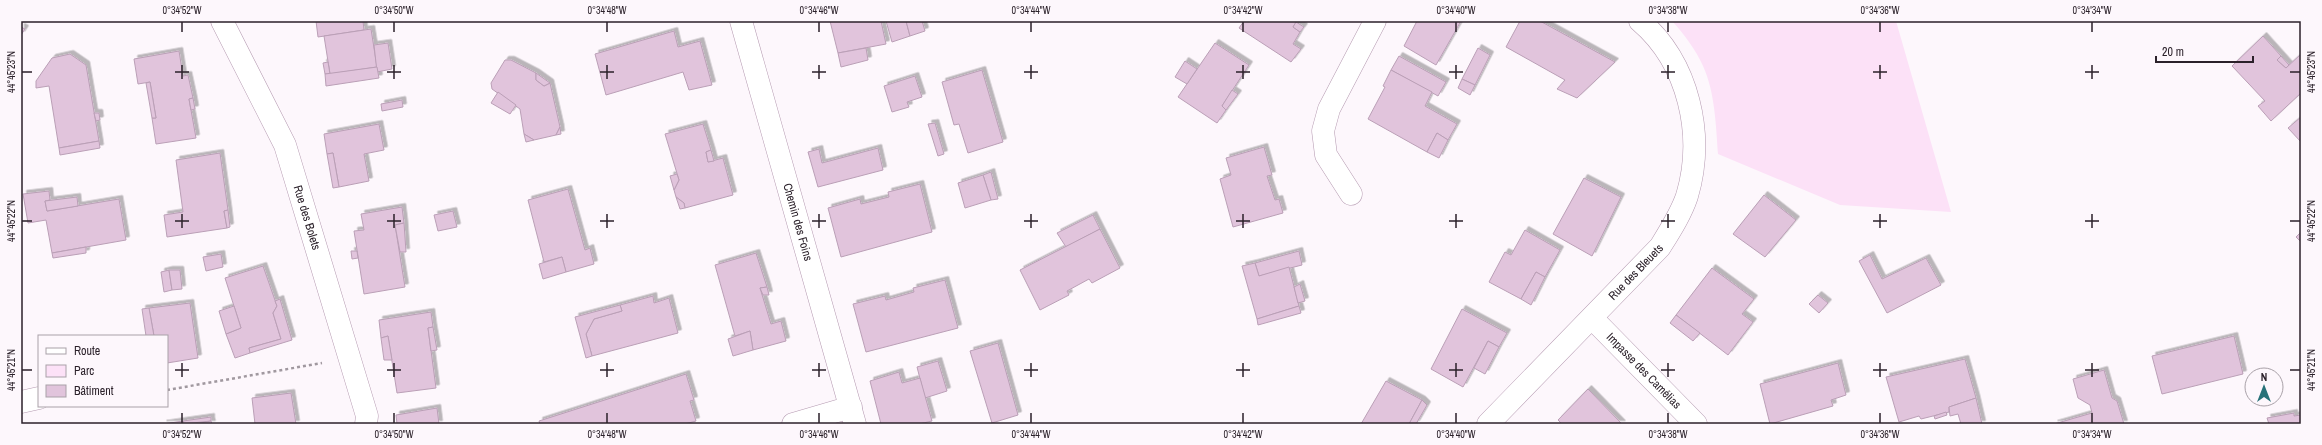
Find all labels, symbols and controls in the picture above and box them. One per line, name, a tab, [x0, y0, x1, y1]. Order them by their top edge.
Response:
text: 0°34'52"W	[162, 4, 202, 17]
text: 0°34'50"W	[374, 4, 414, 17]
text: 0°34'48"W	[587, 4, 627, 17]
text: 0°34'46"W	[799, 4, 839, 17]
text: 0°34'44"W	[1011, 4, 1051, 17]
text: 0°34'42"W	[1223, 4, 1263, 17]
text: 0°34'40"W	[1436, 4, 1476, 17]
text: 0°34'38"W	[1648, 4, 1688, 17]
text: 0°34'36"W	[1860, 4, 1900, 17]
text: 0°34'34"W	[2072, 4, 2112, 17]
scale bar	[2156, 38, 2253, 64]
text: 20 m	[2162, 44, 2184, 60]
text: 44°45'23"N	[5, 51, 18, 93]
text: 44°45'23"N	[2305, 51, 2318, 93]
street label: Chemin des Foins	[779, 181, 817, 263]
street label: Rue des Bolets	[290, 183, 324, 252]
text: 44°45'22"N	[5, 200, 18, 242]
text: 44°45'22"N	[2305, 200, 2318, 242]
street label: Rue des Bleuets	[1605, 240, 1667, 303]
street label: Impasse des Camélias	[1603, 329, 1685, 412]
legend	[38, 335, 168, 407]
text: Route	[74, 343, 100, 359]
text: 44°45'21"N	[5, 349, 18, 391]
text: 44°45'21"N	[2305, 349, 2318, 391]
text: Parc	[74, 363, 94, 379]
north arrow	[2244, 367, 2284, 407]
text: N	[2261, 370, 2267, 384]
text: Bâtiment	[74, 383, 114, 399]
text: 0°34'52"W	[162, 428, 202, 441]
text: 0°34'50"W	[374, 428, 414, 441]
text: 0°34'48"W	[587, 428, 627, 441]
text: 0°34'46"W	[799, 428, 839, 441]
text: 0°34'44"W	[1011, 428, 1051, 441]
text: 0°34'42"W	[1223, 428, 1263, 441]
text: 0°34'40"W	[1436, 428, 1476, 441]
text: 0°34'38"W	[1648, 428, 1688, 441]
text: 0°34'36"W	[1860, 428, 1900, 441]
text: 0°34'34"W	[2072, 428, 2112, 441]

